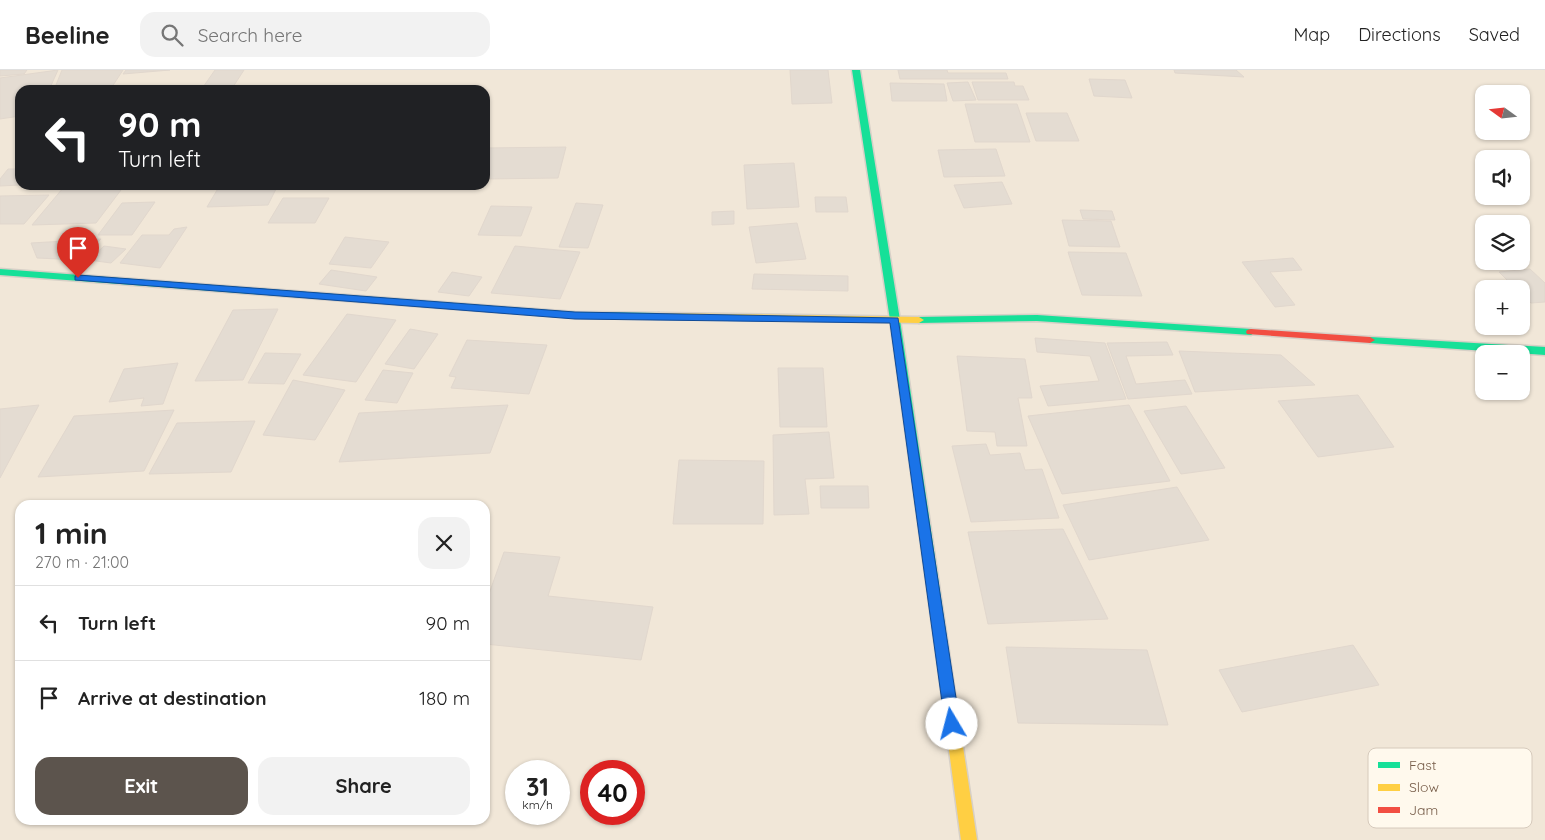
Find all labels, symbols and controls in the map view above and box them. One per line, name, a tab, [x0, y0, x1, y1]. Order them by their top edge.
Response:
search box	[140, 12, 490, 57]
text: Beeline	[25, 20, 110, 50]
icon: search	[158, 21, 186, 49]
text: Search here	[198, 23, 303, 47]
text: Map	[1293, 23, 1330, 46]
text: Directions	[1358, 23, 1441, 46]
text: Saved	[1469, 23, 1520, 46]
north arrow	[1475, 85, 1530, 140]
map controls	[1475, 85, 1530, 400]
text: 90 m	[118, 102, 201, 146]
icon: left	[35, 105, 100, 170]
text: Turn left	[118, 145, 201, 173]
button: sound	[1475, 150, 1530, 205]
button: layers	[1475, 215, 1530, 270]
pin	[57, 227, 99, 278]
icon: arrive	[64, 234, 92, 262]
button: +	[1475, 280, 1530, 335]
button: −	[1475, 345, 1530, 400]
text: 1 min	[35, 514, 108, 552]
button: close	[418, 517, 470, 569]
text: 270 m · 21:00	[35, 552, 129, 572]
icon: left	[35, 609, 63, 637]
text: Turn left	[78, 611, 156, 635]
text: 90 m	[426, 611, 470, 635]
icon: arrive	[35, 684, 63, 712]
text: Arrive at destination	[78, 686, 267, 710]
text: 180 m	[419, 686, 470, 710]
position arrow	[925, 697, 977, 749]
legend	[1368, 748, 1532, 828]
text: Fast	[1409, 756, 1437, 774]
button: Exit	[35, 757, 248, 815]
button: Share	[258, 757, 470, 815]
speed limit sign: 40	[580, 760, 645, 825]
text: 31	[526, 771, 549, 802]
text: Slow	[1409, 778, 1439, 796]
text: km/h	[522, 797, 553, 812]
text: Jam	[1409, 801, 1438, 819]

